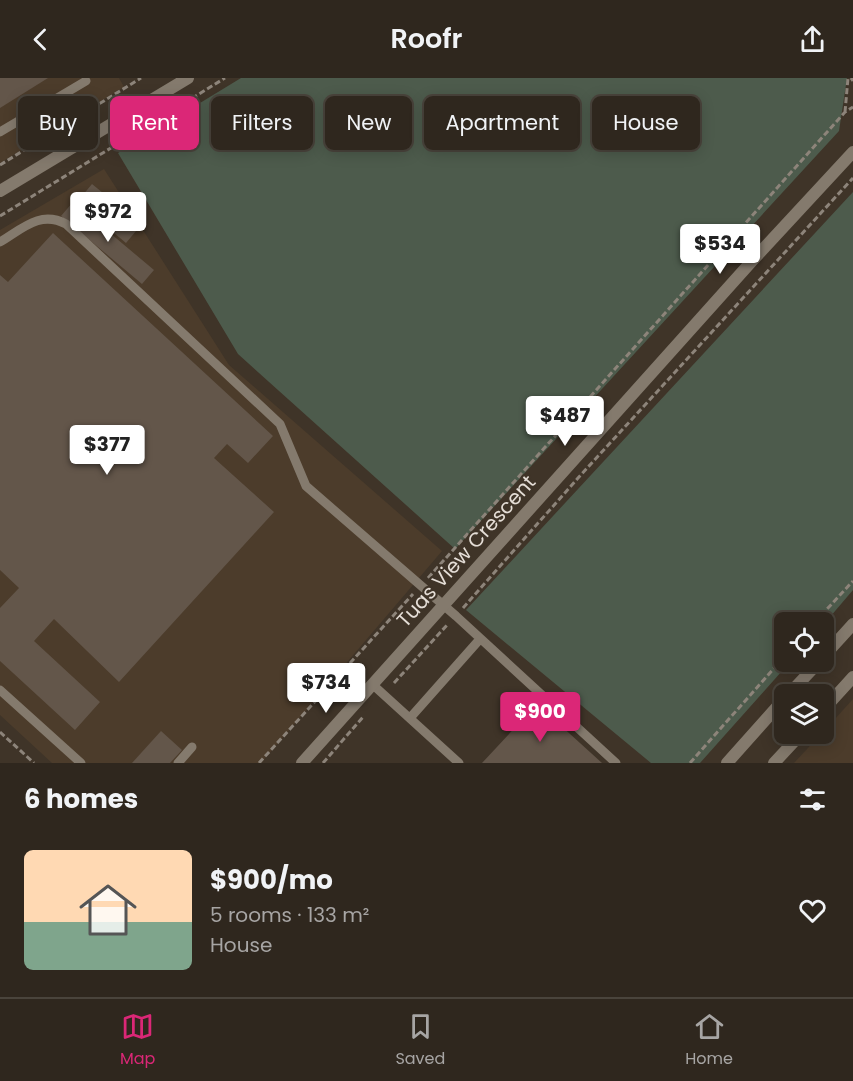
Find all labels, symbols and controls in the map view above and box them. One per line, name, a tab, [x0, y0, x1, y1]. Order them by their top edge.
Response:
text: Roofr	[391, 20, 462, 57]
icon: back	[24, 23, 57, 56]
icon: share	[796, 23, 829, 56]
chip: Buy	[18, 96, 98, 150]
chip: Rent	[110, 96, 199, 150]
chip: Filters	[211, 96, 313, 150]
chip: New	[325, 96, 412, 150]
chip: Apartment	[424, 96, 580, 150]
chip: House	[592, 96, 700, 150]
pin: $972	[72, 192, 144, 243]
text: $972	[84, 197, 132, 225]
pin: $534	[684, 224, 756, 275]
text: $534	[694, 229, 746, 257]
pin: $487	[529, 396, 601, 447]
text: $487	[540, 401, 590, 429]
pin: $377	[71, 425, 143, 476]
text: $377	[84, 430, 130, 458]
street label: Tuas View Crescent	[390, 469, 542, 633]
map controls	[774, 612, 834, 744]
button: locate	[774, 612, 834, 672]
pin: $734	[290, 663, 362, 714]
text: $734	[301, 668, 351, 696]
button: layers	[774, 684, 834, 744]
pin: $900	[504, 692, 576, 743]
text: $900	[514, 697, 566, 725]
text: 6 homes	[24, 781, 138, 817]
icon: filters	[796, 783, 829, 816]
text: $900/mo	[210, 862, 333, 898]
icon: home	[72, 874, 144, 946]
icon: heart	[796, 894, 829, 927]
text: 5 rooms · 133 m²	[210, 901, 369, 929]
text: House	[210, 931, 272, 959]
tab: Map	[120, 1010, 155, 1071]
tab: Saved	[395, 1010, 445, 1071]
tab: Home	[685, 1010, 733, 1071]

